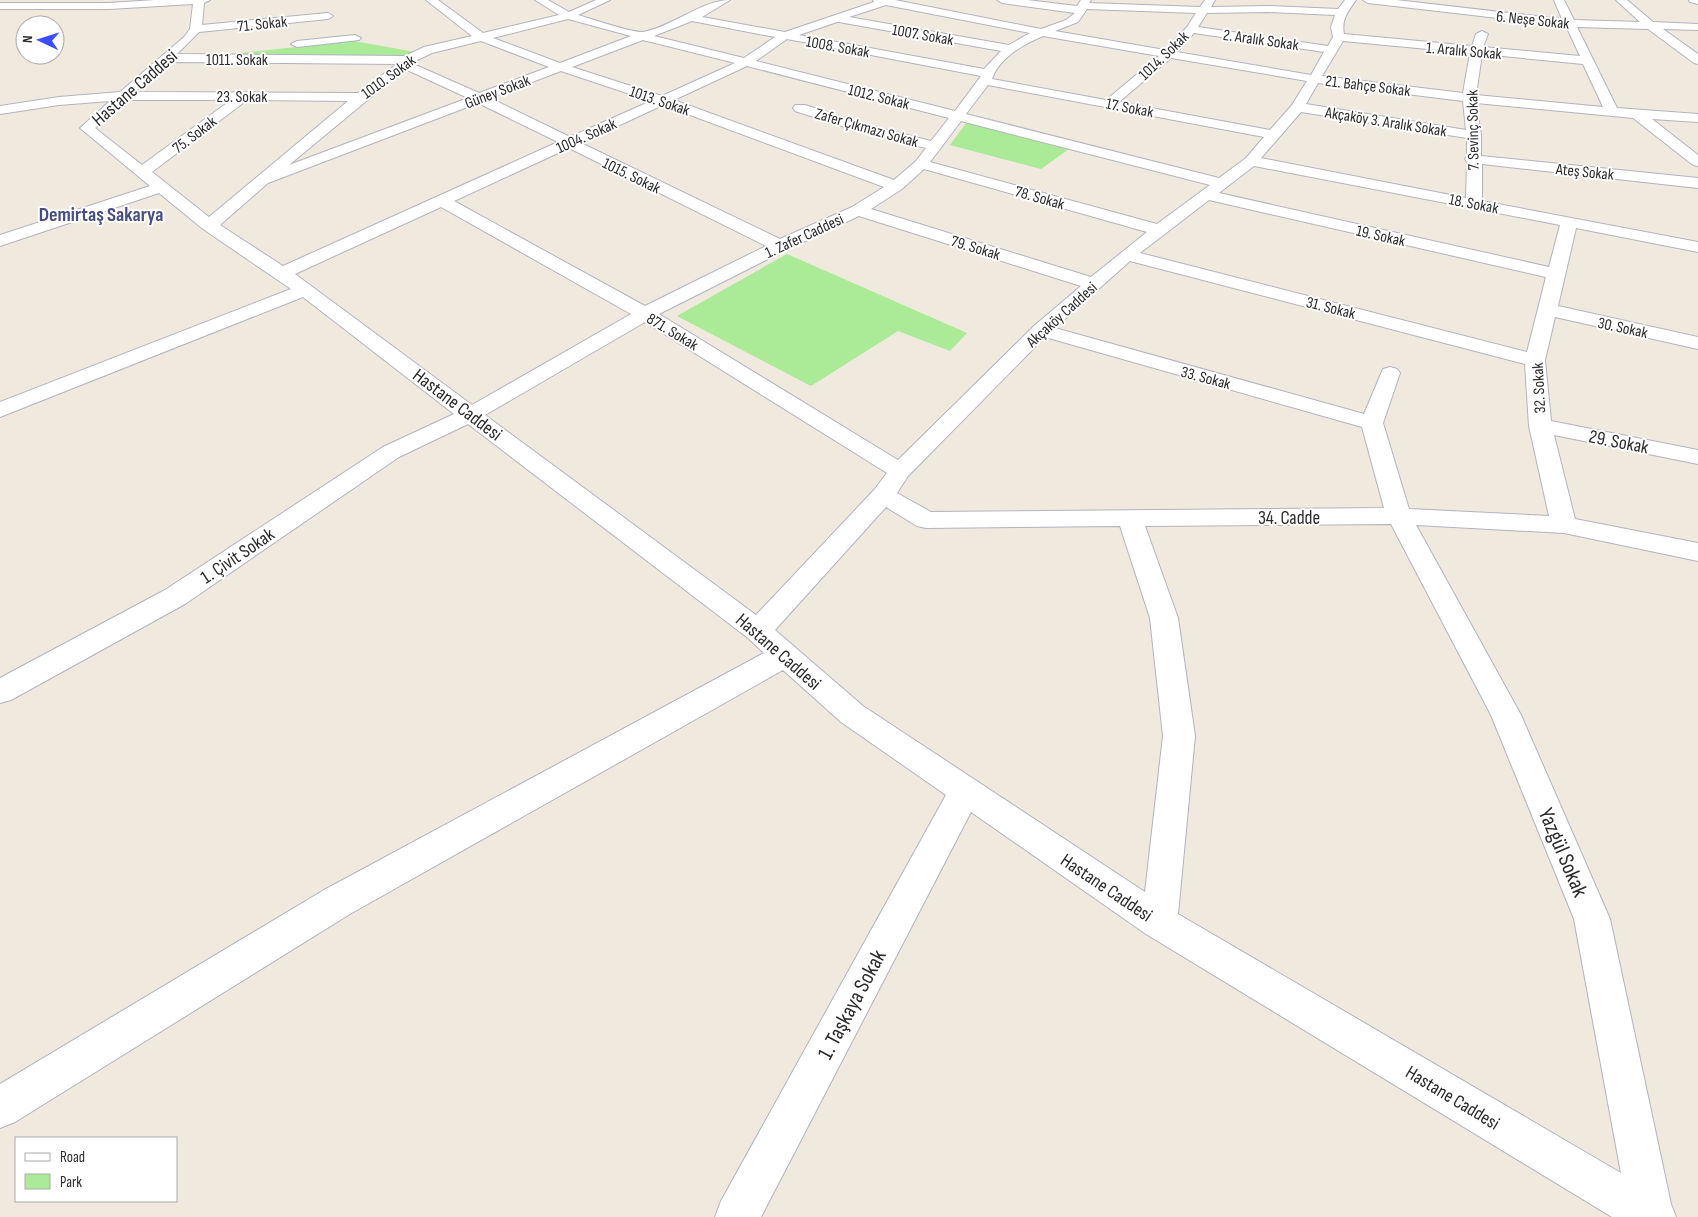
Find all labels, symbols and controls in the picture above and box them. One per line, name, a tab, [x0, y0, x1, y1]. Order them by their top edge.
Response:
street label: 6. Neşe Sokak	[1495, 7, 1570, 34]
street label: 71. Sokak	[236, 12, 288, 37]
north arrow	[15, 15, 65, 65]
street label: 1007. Sokak	[890, 21, 955, 50]
street label: 2. Aralık Sokak	[1222, 26, 1300, 55]
street label: 1014. Sokak	[1135, 28, 1193, 85]
street label: 1008. Sokak	[804, 33, 871, 62]
text: N	[19, 35, 36, 43]
street label: 1. Aralık Sokak	[1425, 39, 1502, 64]
street label: Hastane Caddesi	[88, 45, 182, 131]
street label: 1011. Sokak	[206, 51, 268, 70]
street label: 1010. Sokak	[358, 51, 420, 103]
street label: Güney Sokak	[462, 71, 533, 114]
street label: 21. Bahçe Sokak	[1324, 72, 1411, 101]
street label: 1012. Sokak	[846, 81, 911, 114]
street label: 1013. Sokak	[627, 82, 692, 121]
street label: 23. Sokak	[217, 88, 267, 107]
street label: 7. Sevinç Sokak	[1463, 90, 1484, 170]
street label: 17. Sokak	[1104, 95, 1155, 122]
street label: Akçaköy 3. Aralık Sokak	[1323, 103, 1448, 141]
street label: Zafer Çıkmazı Sokak	[813, 105, 921, 152]
street label: 75. Sokak	[169, 112, 221, 158]
street label: 1004. Sokak	[554, 115, 620, 158]
street label: 1015. Sokak	[599, 154, 663, 199]
street label: Ateş Sokak	[1554, 160, 1615, 185]
street label: 78. Sokak	[1013, 182, 1067, 215]
street label: 18. Sokak	[1447, 190, 1500, 219]
district label: Demirtaş Sakarya	[39, 203, 163, 227]
street label: 1. Zafer Caddesi	[762, 210, 847, 263]
street label: 19. Sokak	[1354, 222, 1407, 251]
street label: 79. Sokak	[949, 232, 1003, 265]
street label: Akçaköy Caddesi	[1022, 278, 1101, 352]
street label: 31. Sokak	[1304, 293, 1357, 324]
street label: 871. Sokak	[643, 309, 702, 355]
street label: 30. Sokak	[1596, 314, 1650, 343]
street label: 32. Sokak	[1529, 362, 1550, 414]
street label: 33. Sokak	[1179, 363, 1233, 394]
street label: Hastane Caddesi	[408, 364, 506, 446]
street label: 29. Sokak	[1587, 425, 1651, 460]
street label: 34. Cadde	[1258, 507, 1320, 530]
street label: 1. Çivit Sokak	[197, 523, 280, 589]
street label: Hastane Caddesi	[731, 609, 825, 695]
street label: Yazgül Sokak	[1532, 804, 1594, 902]
street label: Hastane Caddesi	[1056, 849, 1156, 927]
street label: 1. Taşkaya Sokak	[812, 945, 893, 1064]
street label: Hastane Caddesi	[1401, 1061, 1503, 1135]
legend	[15, 1137, 178, 1202]
text: Road	[60, 1148, 85, 1167]
text: Park	[60, 1173, 82, 1192]

